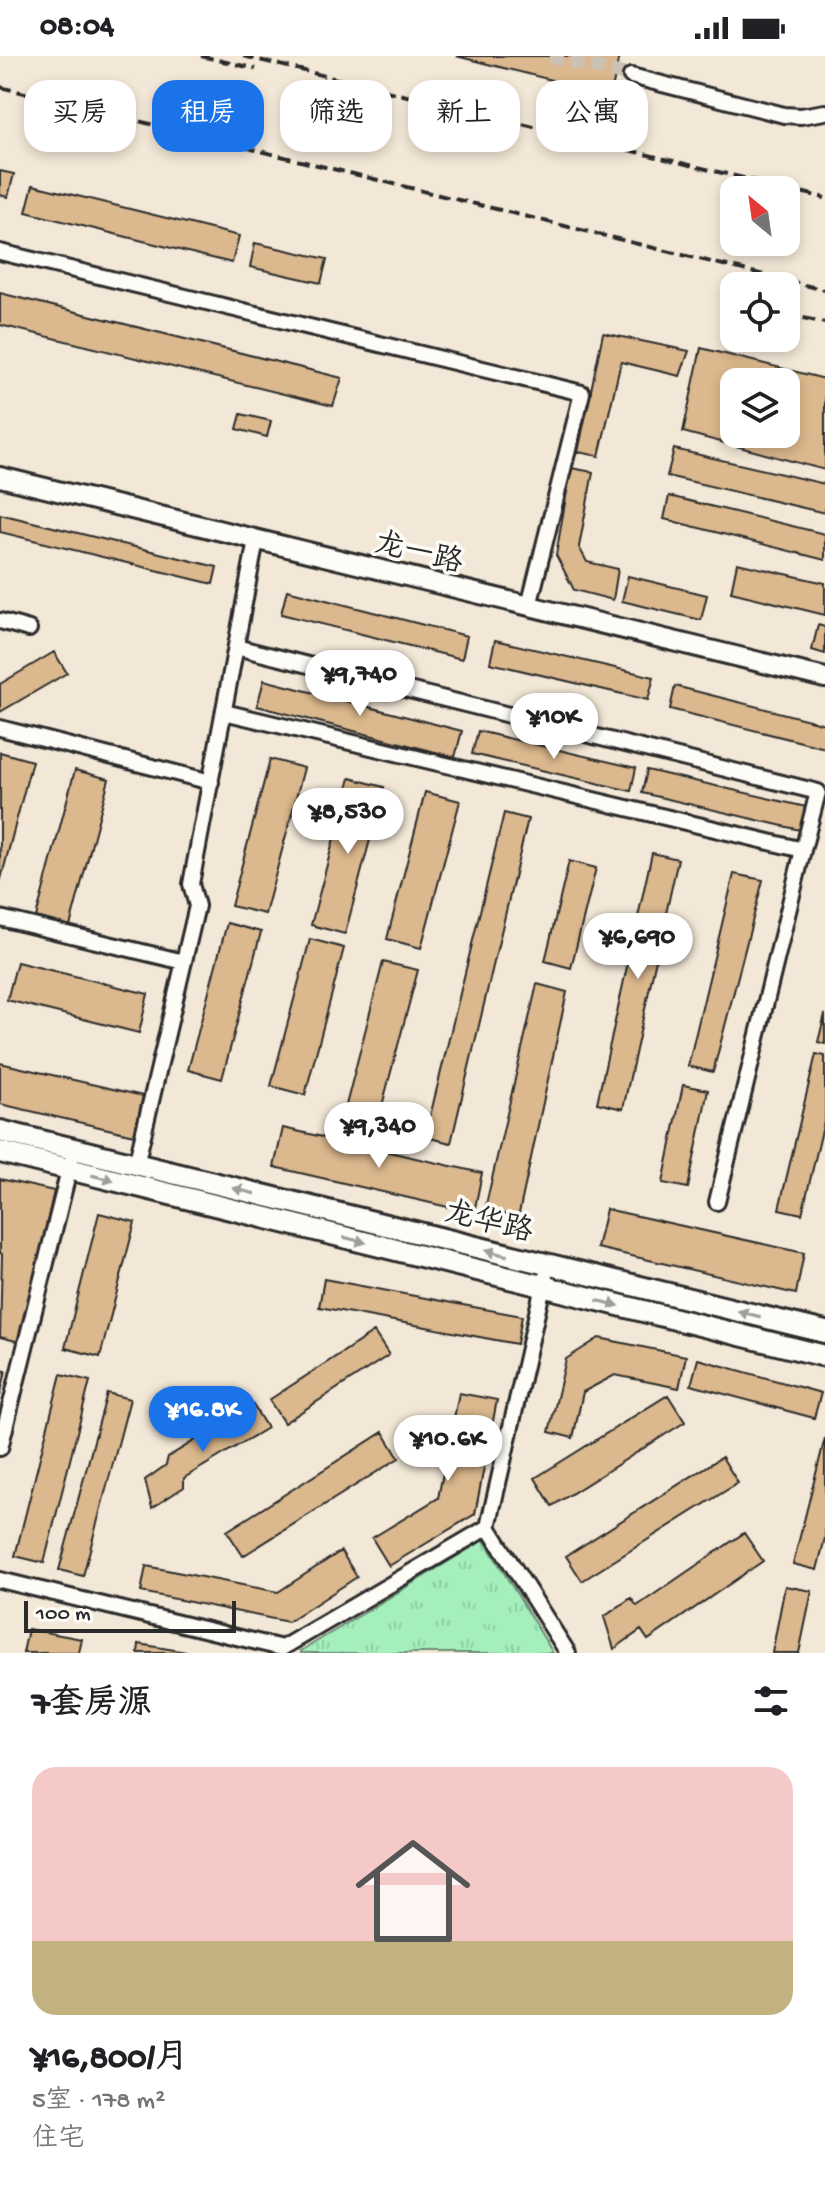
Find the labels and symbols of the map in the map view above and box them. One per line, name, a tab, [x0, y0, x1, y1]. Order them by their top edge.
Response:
north arrow	[720, 176, 800, 256]
street label: 龙一路	[370, 526, 466, 583]
pin: ¥9,740	[295, 650, 425, 718]
pin: ¥10K	[507, 693, 601, 761]
pin: ¥8,530	[283, 788, 413, 856]
pin: ¥6,690	[573, 913, 703, 981]
pin: ¥9,340	[314, 1102, 444, 1170]
one-way arrow	[90, 1172, 115, 1184]
one-way arrow	[231, 1184, 256, 1197]
street label: 龙华路	[440, 1195, 536, 1252]
one-way arrow	[343, 1235, 368, 1247]
one-way arrow	[484, 1246, 509, 1258]
one-way arrow	[595, 1297, 620, 1309]
one-way arrow	[737, 1307, 762, 1319]
pin: ¥16.8K	[138, 1386, 268, 1454]
pin: ¥10.6K	[383, 1415, 513, 1483]
scale bar	[24, 1597, 236, 1633]

